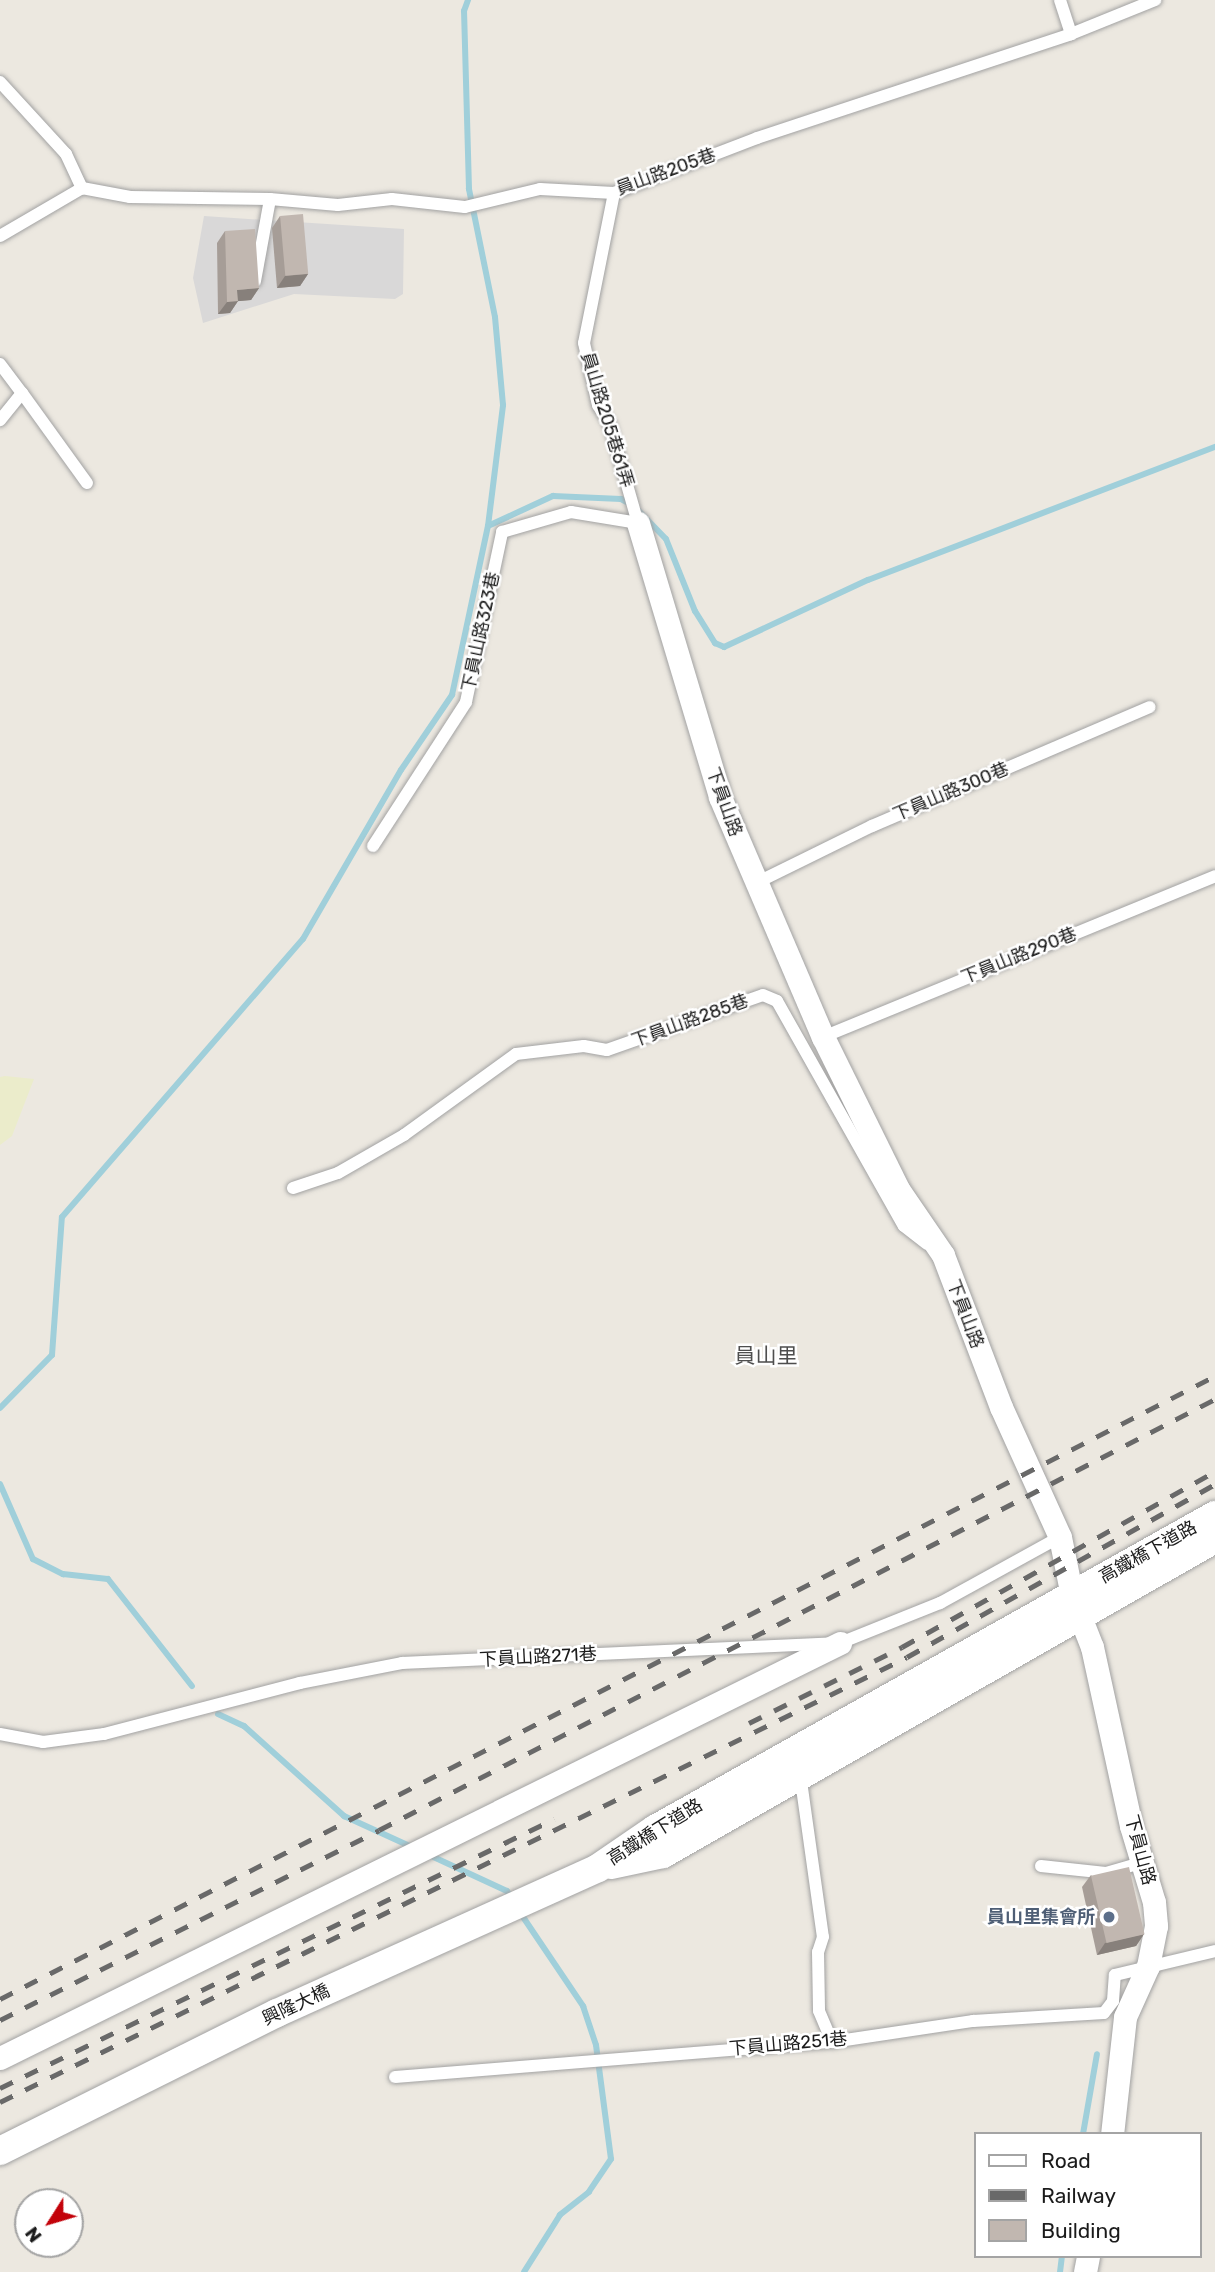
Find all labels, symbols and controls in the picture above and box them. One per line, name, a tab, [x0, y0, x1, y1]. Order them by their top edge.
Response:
street label: 員山路205巷	[613, 144, 719, 200]
street label: 員山路205巷61弄	[576, 350, 638, 490]
street label: 下員山路323巷	[458, 570, 504, 694]
street label: 下員山路300巷	[890, 758, 1012, 826]
street label: 下員山路	[702, 764, 746, 840]
street label: 下員山路290巷	[958, 923, 1080, 989]
street label: 下員山路285巷	[629, 990, 751, 1052]
street label: 下員山路	[942, 1277, 988, 1351]
district label: 員山里	[735, 1343, 797, 1369]
street label: 高鐵橋下道路	[1096, 1516, 1200, 1588]
street label: 下員山路271巷	[479, 1643, 597, 1671]
street label: 高鐵橋下道路	[603, 1794, 707, 1870]
street label: 下員山路	[1120, 1812, 1160, 1888]
place label: 員山里集會所	[987, 1906, 1095, 1928]
marker: 員山里集會所	[1101, 1909, 1117, 1925]
street label: 興隆大橋	[259, 1980, 333, 2030]
street label: 下員山路251巷	[728, 2028, 848, 2060]
legend	[974, 2132, 1201, 2258]
text: Road	[1041, 2148, 1091, 2173]
text: Railway	[1041, 2183, 1116, 2208]
north arrow	[14, 2188, 84, 2258]
text: Building	[1041, 2218, 1121, 2243]
text: N	[20, 2222, 47, 2247]

